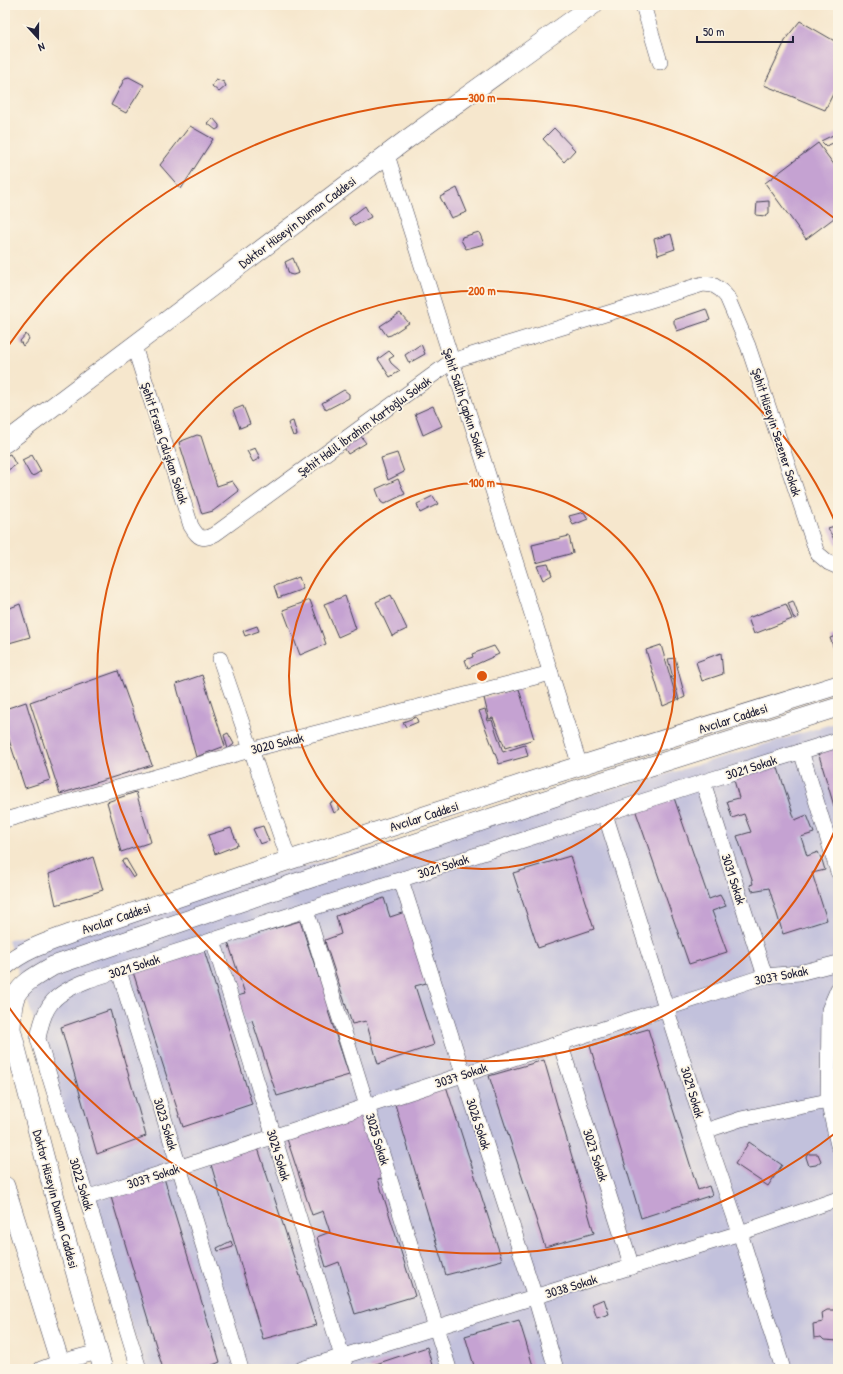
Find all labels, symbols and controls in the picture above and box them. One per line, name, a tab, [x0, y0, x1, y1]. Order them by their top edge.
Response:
north arrow	[18, 18, 58, 58]
scale bar	[697, 18, 793, 44]
text: 50 m	[703, 23, 724, 40]
text: N	[36, 40, 47, 55]
text: 300 m	[468, 89, 496, 106]
street label: Doktor Hüseyin Duman Caddesi	[235, 172, 359, 272]
text: 200 m	[468, 282, 496, 299]
street label: Şehit Salih Çapkın Sokak	[439, 346, 491, 461]
street label: Şehit Hüseyin Sezener Sokak	[748, 366, 806, 499]
street label: Şehit Halil İbrahim Kartoğlu Sokak	[294, 371, 435, 481]
street label: Şehit Ersan Çalışkan Sokak	[137, 380, 193, 507]
text: 100 m	[469, 474, 495, 491]
centre of rings	[475, 669, 489, 683]
street label: Avcılar Caddesi	[696, 698, 770, 738]
street label: 3020 Sokak	[249, 728, 306, 758]
street label: 3021 Sokak	[723, 750, 779, 784]
street label: Avcılar Caddesi	[387, 796, 461, 836]
street label: 3021 Sokak	[415, 849, 471, 883]
street label: 3031 Sokak	[717, 851, 751, 907]
street label: Avcılar Caddesi	[79, 898, 153, 938]
street label: 3021 Sokak	[106, 949, 162, 983]
street label: 3037 Sokak	[753, 961, 810, 989]
street label: 3037 Sokak	[433, 1058, 490, 1092]
street label: 3029 Sokak	[677, 1064, 709, 1120]
street label: 3023 Sokak	[150, 1096, 183, 1153]
street label: 3026 Sokak	[462, 1096, 496, 1153]
street label: 3025 Sokak	[362, 1111, 395, 1168]
street label: 3027 Sokak	[579, 1126, 613, 1184]
street label: 3024 Sokak	[263, 1127, 295, 1183]
street label: Doktor Hüseyin Duman Caddesi	[29, 1128, 83, 1270]
street label: 3022 Sokak	[66, 1156, 99, 1213]
street label: 3037 Sokak	[125, 1159, 182, 1193]
street label: 3038 Sokak	[543, 1269, 600, 1302]

